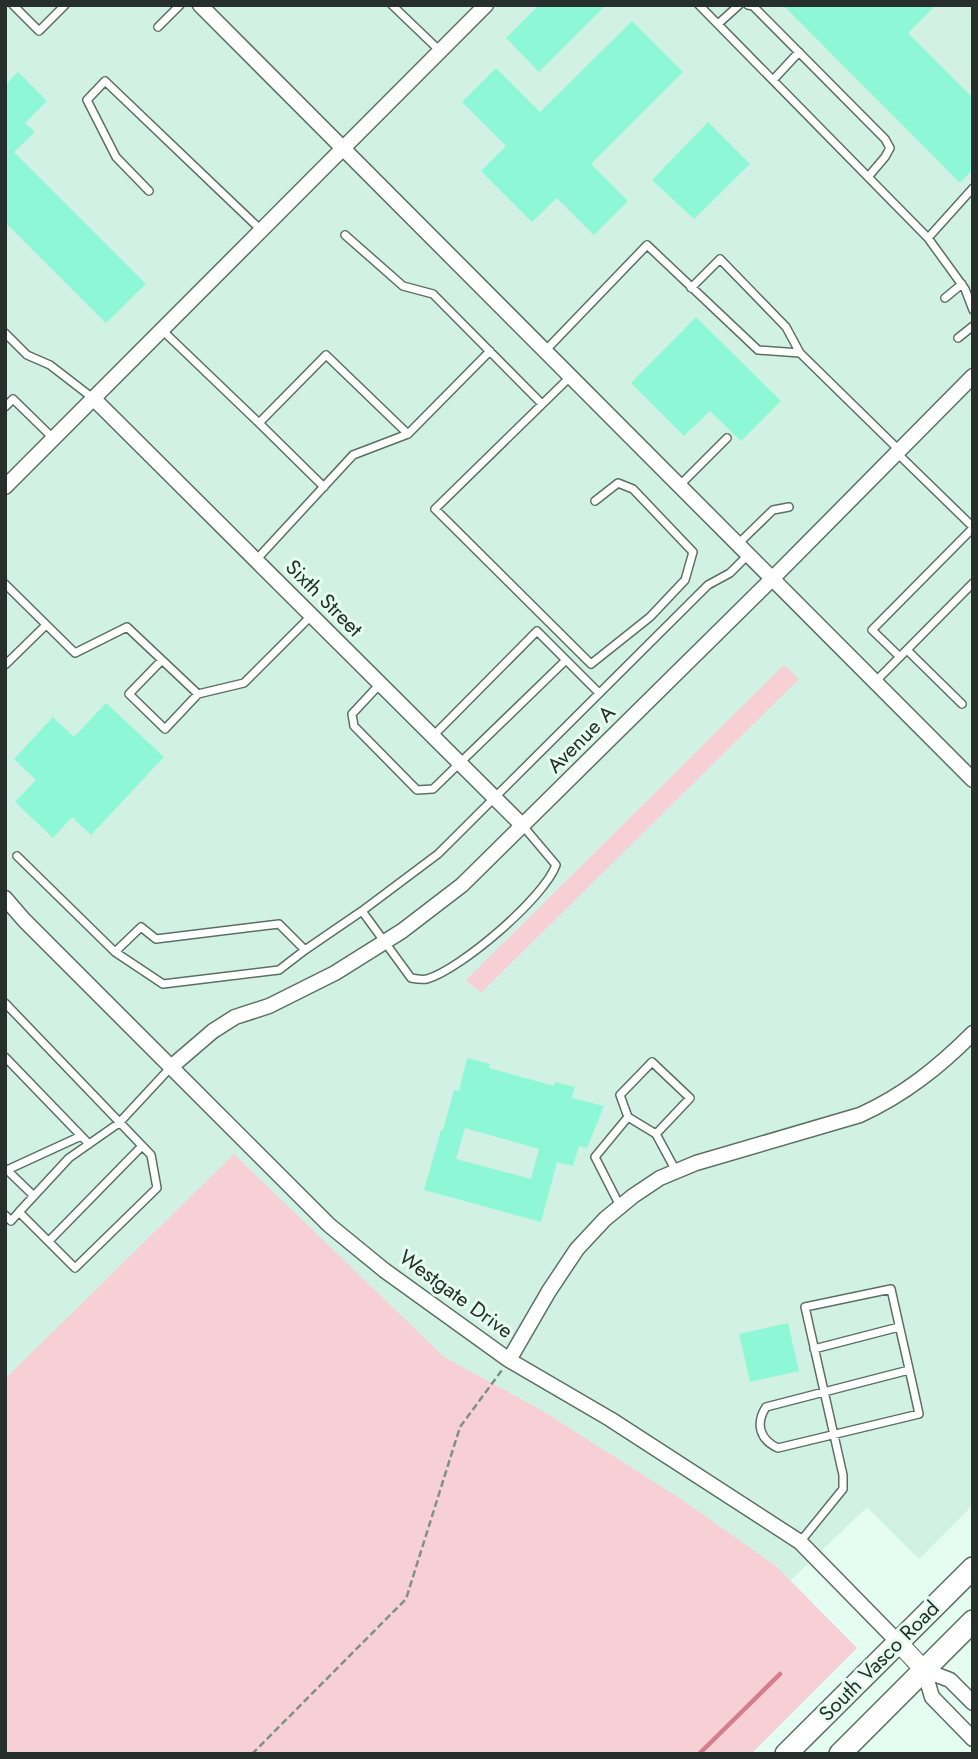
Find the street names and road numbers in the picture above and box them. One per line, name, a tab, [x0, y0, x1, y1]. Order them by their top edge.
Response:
street label: Sixth Street	[279, 553, 369, 643]
street label: Avenue A	[540, 698, 622, 780]
street label: Westgate Drive	[393, 1242, 519, 1346]
street label: South Vasco Road	[812, 1594, 946, 1728]

